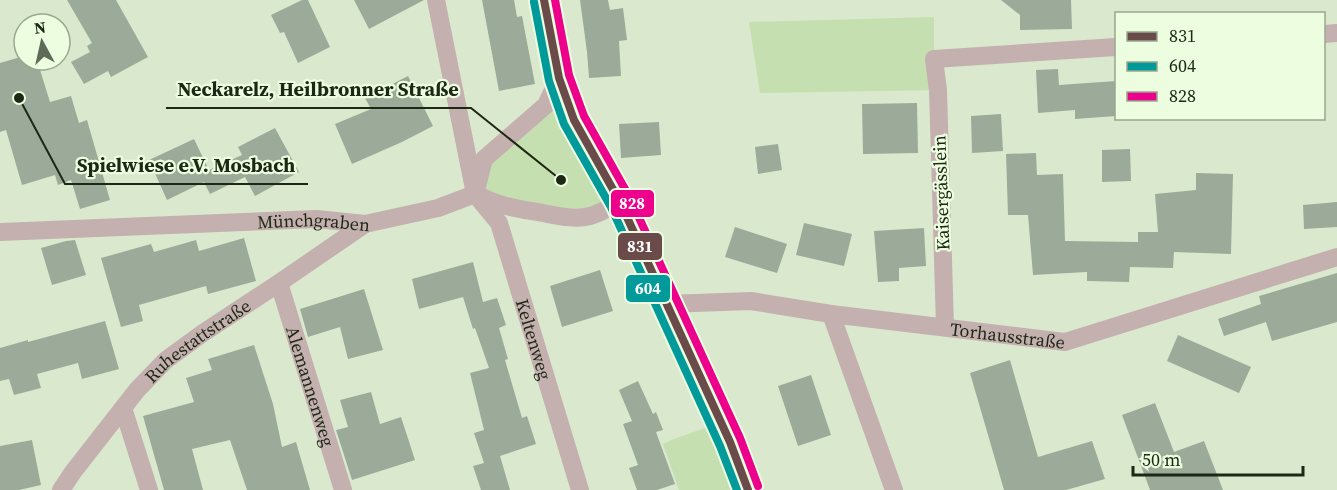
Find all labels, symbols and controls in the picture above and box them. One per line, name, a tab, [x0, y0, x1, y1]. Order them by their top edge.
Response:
north arrow	[12, 12, 72, 72]
legend	[1115, 12, 1325, 120]
text: N	[33, 15, 48, 39]
text: 831	[1169, 23, 1196, 48]
text: 604	[1169, 53, 1196, 78]
callout: Neckarelz, Heilbronner Straße	[166, 70, 471, 108]
text: Neckarelz, Heilbronner Straße	[177, 75, 459, 103]
text: 828	[1169, 83, 1196, 108]
street label: Kaisergässlein	[926, 135, 956, 251]
callout: Spielwiese e.V. Mosbach	[65, 146, 308, 184]
text: Spielwiese e.V. Mosbach	[77, 151, 295, 179]
line badge: 828	[610, 189, 655, 218]
text: 828	[619, 192, 645, 214]
street label: Münchgraben	[257, 206, 371, 237]
line badge: 831	[617, 232, 663, 261]
text: 831	[627, 235, 653, 257]
line badge: 604	[625, 274, 671, 303]
text: 604	[635, 277, 661, 299]
street label: Ruhestattstraße	[138, 293, 255, 388]
street label: Keltenweg	[510, 296, 558, 383]
street label: Torhausstraße	[949, 316, 1066, 354]
street label: Alemannenweg	[280, 323, 341, 450]
scale bar	[1133, 439, 1302, 477]
text: 50 m	[1142, 447, 1180, 472]

